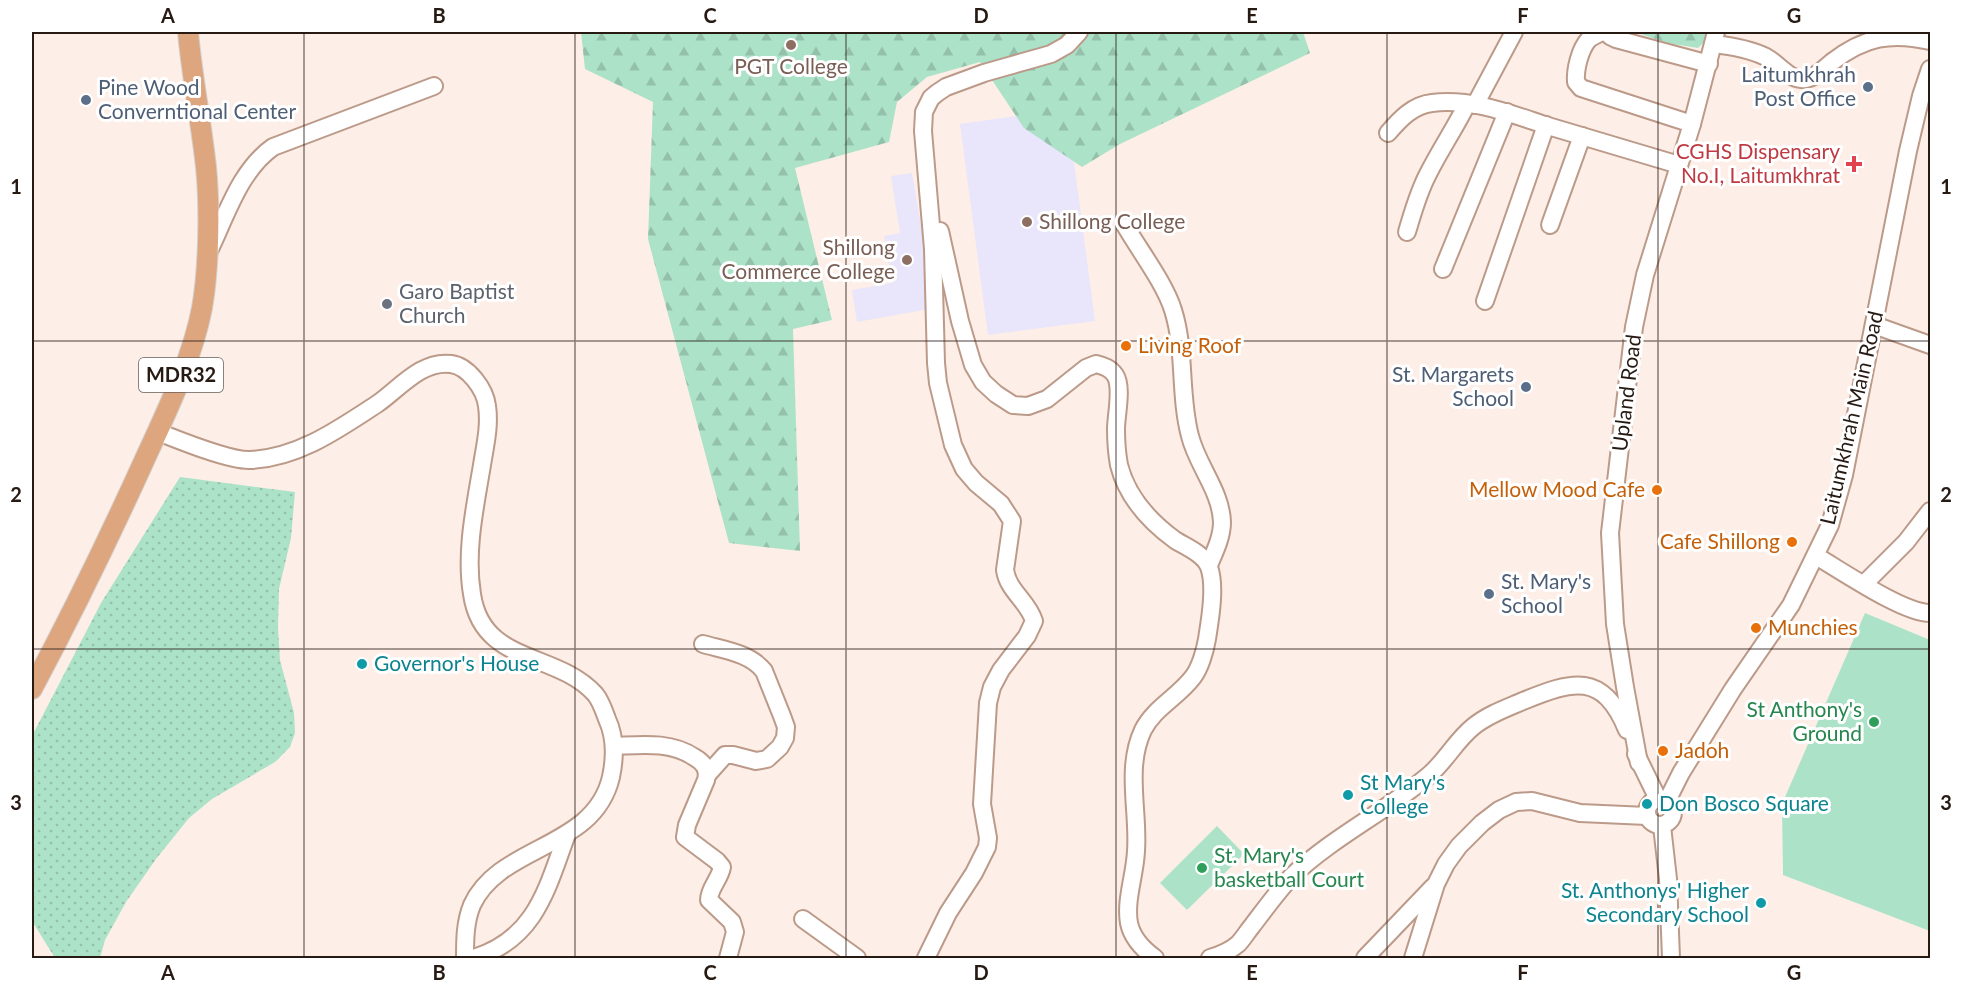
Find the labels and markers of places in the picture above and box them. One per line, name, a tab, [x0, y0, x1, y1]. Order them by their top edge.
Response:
marker: PGT College	[784, 38, 798, 52]
place label: PGT College	[734, 53, 848, 78]
place label: Laitumkhrah Post Office	[1741, 61, 1856, 110]
place label: Pine Wood Converntional Center	[98, 74, 296, 123]
marker: Laitumkhrah Post Office	[1861, 80, 1875, 94]
marker: Pine Wood Converntional Center	[79, 93, 93, 107]
place label: CGHS Dispensary No.I, Laitumkhrat	[1676, 138, 1840, 187]
marker: CGHS Dispensary No.I, Laitumkhrat	[1845, 155, 1863, 173]
place label: Shillong College	[1039, 208, 1185, 233]
marker: Shillong College	[1020, 215, 1034, 229]
place label: Shillong Commerce College	[722, 234, 895, 283]
marker: Shillong Commerce College	[900, 253, 914, 267]
place label: Garo Baptist Church	[399, 278, 515, 327]
marker: Garo Baptist Church	[380, 297, 394, 311]
place label: Living Roof	[1138, 332, 1242, 357]
marker: Living Roof	[1119, 339, 1133, 353]
place label: St. Margarets School	[1392, 361, 1514, 410]
marker: St. Margarets School	[1519, 380, 1533, 394]
place label: Mellow Mood Cafe	[1469, 476, 1645, 501]
marker: Mellow Mood Cafe	[1650, 483, 1664, 497]
place label: Cafe Shillong	[1660, 528, 1780, 553]
marker: Cafe Shillong	[1785, 535, 1799, 549]
place label: St. Mary's School	[1501, 568, 1591, 617]
marker: St. Mary's School	[1482, 587, 1496, 601]
place label: Munchies	[1768, 614, 1858, 639]
marker: Munchies	[1749, 621, 1763, 635]
place label: Governor's House	[374, 650, 539, 675]
marker: Governor's House	[355, 657, 369, 671]
place label: St Anthony's Ground	[1747, 696, 1862, 745]
marker: St Anthony's Ground	[1867, 715, 1881, 729]
place label: Jadoh	[1675, 737, 1729, 762]
marker: Jadoh	[1656, 744, 1670, 758]
place label: St Mary's College	[1360, 769, 1445, 818]
marker: St Mary's College	[1341, 788, 1355, 802]
place label: Don Bosco Square	[1659, 790, 1829, 815]
marker: Don Bosco Square	[1640, 797, 1654, 811]
place label: St. Mary's basketball Court	[1214, 842, 1364, 891]
marker: St. Mary's basketball Court	[1195, 861, 1209, 875]
place label: St. Anthonys' Higher Secondary School	[1561, 877, 1749, 926]
marker: St. Anthonys' Higher Secondary School	[1754, 896, 1768, 910]

